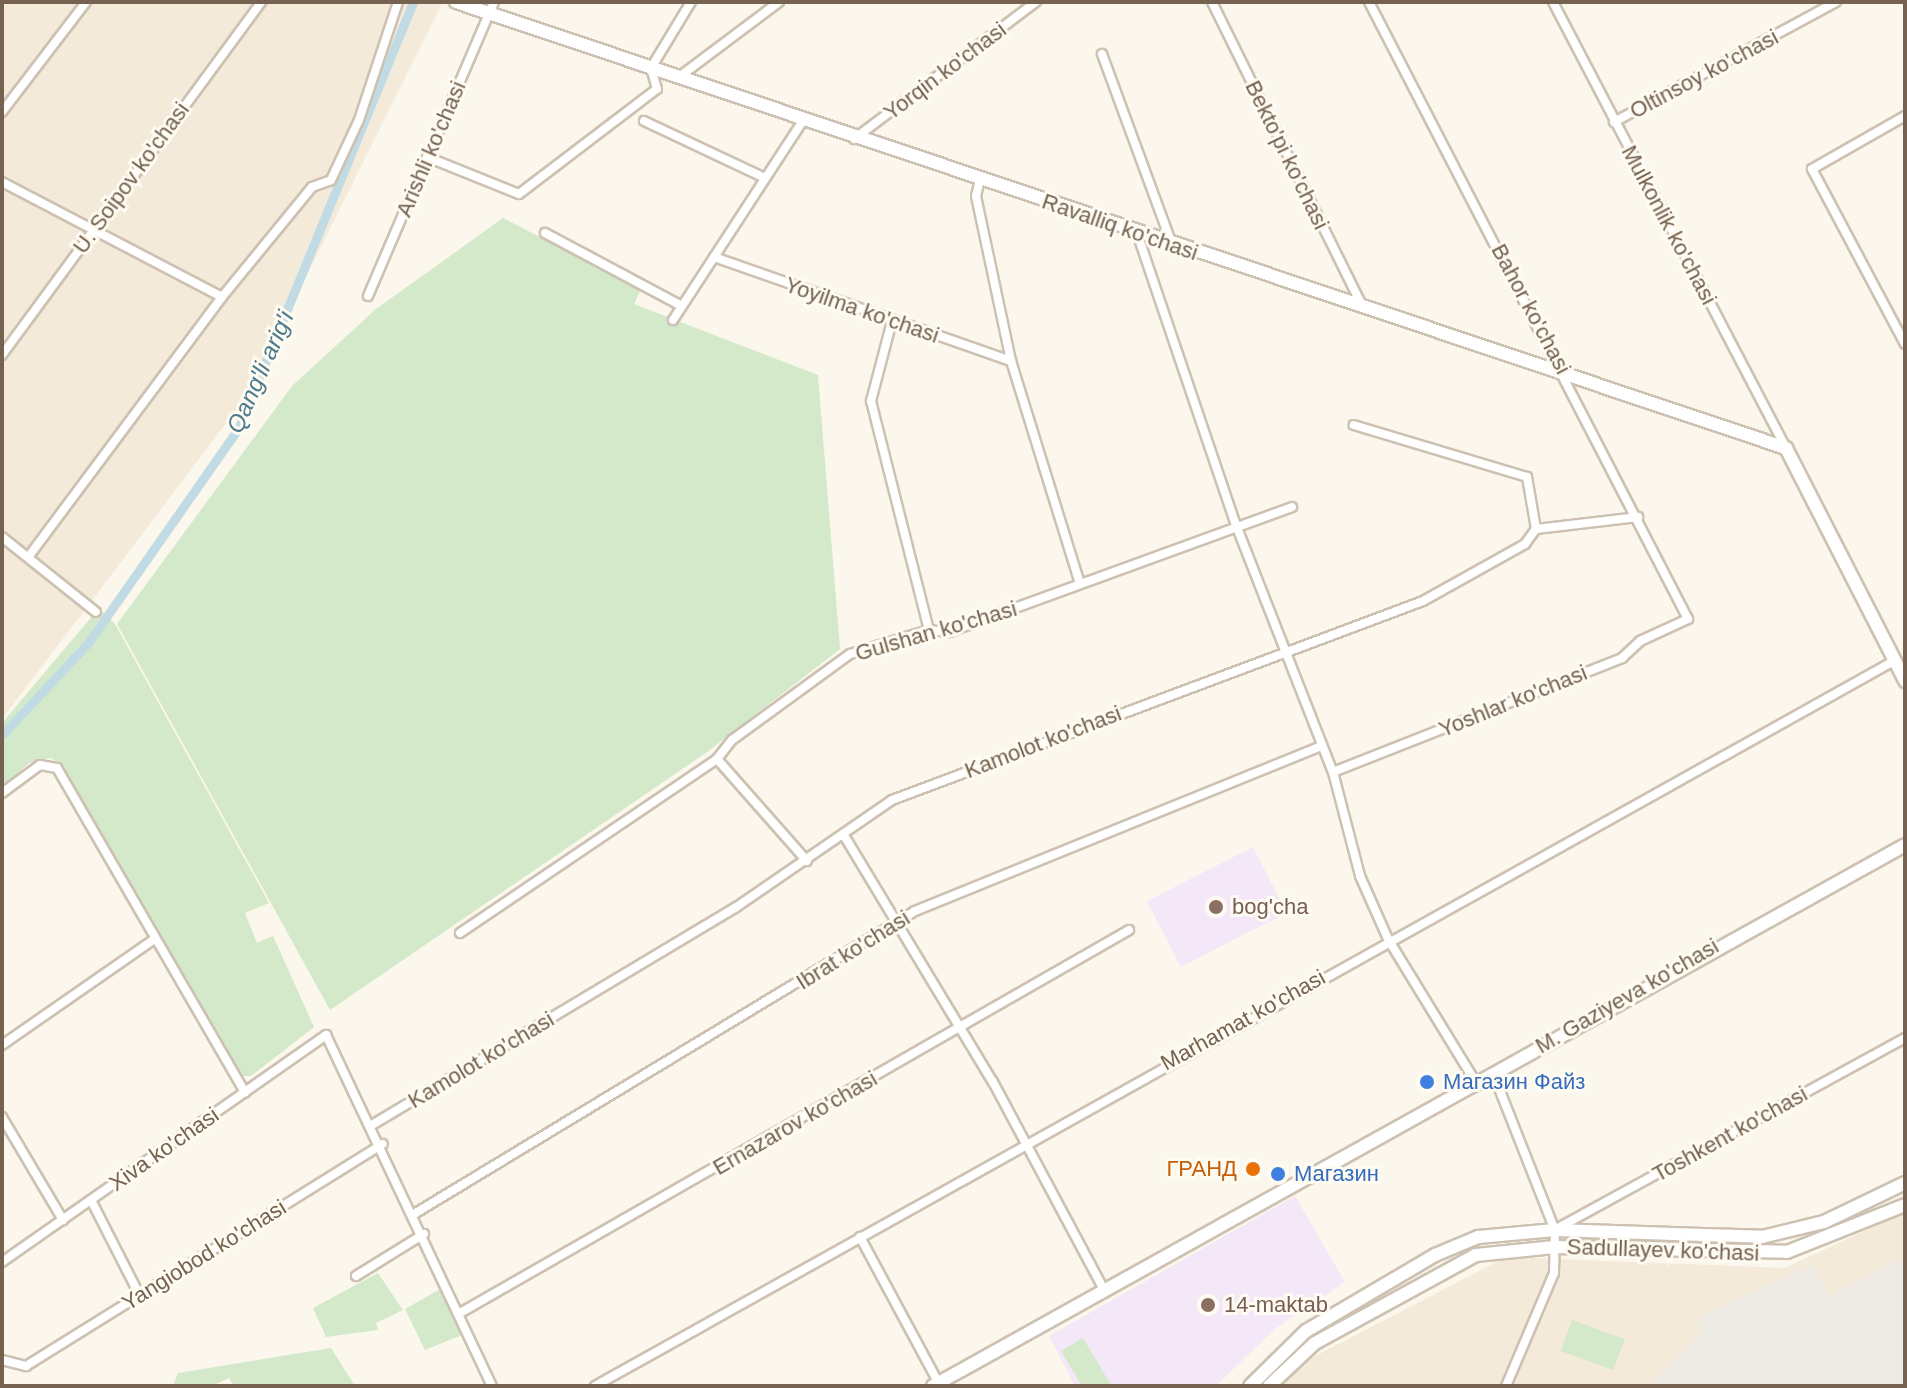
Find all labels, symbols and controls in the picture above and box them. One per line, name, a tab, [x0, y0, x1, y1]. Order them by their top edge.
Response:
street label: Yorqin ko'chasi	[879, 16, 1011, 126]
street label: Oltinsoy ko'chasi	[1625, 24, 1783, 124]
street label: Bekto'pi ko'chasi	[1240, 76, 1334, 234]
street label: Arishli ko'chasi	[391, 77, 471, 221]
street label: U. Soipov ko'chasi	[67, 97, 195, 259]
street label: Mulkonlik ko'chasi	[1616, 141, 1722, 309]
street label: Ravalliq ko'chasi	[1039, 188, 1201, 266]
street label: Bahor ko'chasi	[1486, 239, 1576, 379]
street label: Yoyilma ko'chasi	[782, 271, 942, 349]
water label: Qang'li arig'i	[220, 307, 300, 437]
street label: Gulshan ko'chasi	[852, 595, 1020, 667]
street label: Yoshlar ko'chasi	[1435, 659, 1591, 743]
street label: Kamolot ko'chasi	[961, 700, 1125, 784]
place label: bog'cha	[1232, 894, 1308, 920]
marker: bog'cha	[1207, 898, 1225, 916]
street label: Ibrat ko'chasi	[791, 905, 915, 995]
street label: M. Gaziyeva ko'chasi	[1531, 933, 1723, 1059]
street label: Marhamat ko'chasi	[1156, 964, 1330, 1076]
street label: Kamolot ko'chasi	[403, 1006, 559, 1114]
street label: Ernazarov ko'chasi	[708, 1065, 882, 1181]
place label: Магазин Файз	[1443, 1069, 1585, 1095]
marker: Магазин Файз	[1418, 1073, 1436, 1091]
street label: Toshkent ko'chasi	[1648, 1081, 1812, 1187]
street label: Xiva ko'chasi	[104, 1102, 224, 1196]
place label: ГРАНД	[1166, 1156, 1237, 1182]
marker: ГРАНД	[1244, 1160, 1262, 1178]
place label: Магазин	[1294, 1161, 1379, 1187]
marker: Магазин	[1269, 1165, 1287, 1183]
street label: Yangiobod ko'chasi	[117, 1194, 291, 1316]
street label: Sadullayev ko'chasi	[1566, 1233, 1760, 1267]
place label: 14-maktab	[1224, 1292, 1328, 1318]
marker: 14-maktab	[1199, 1296, 1217, 1314]

